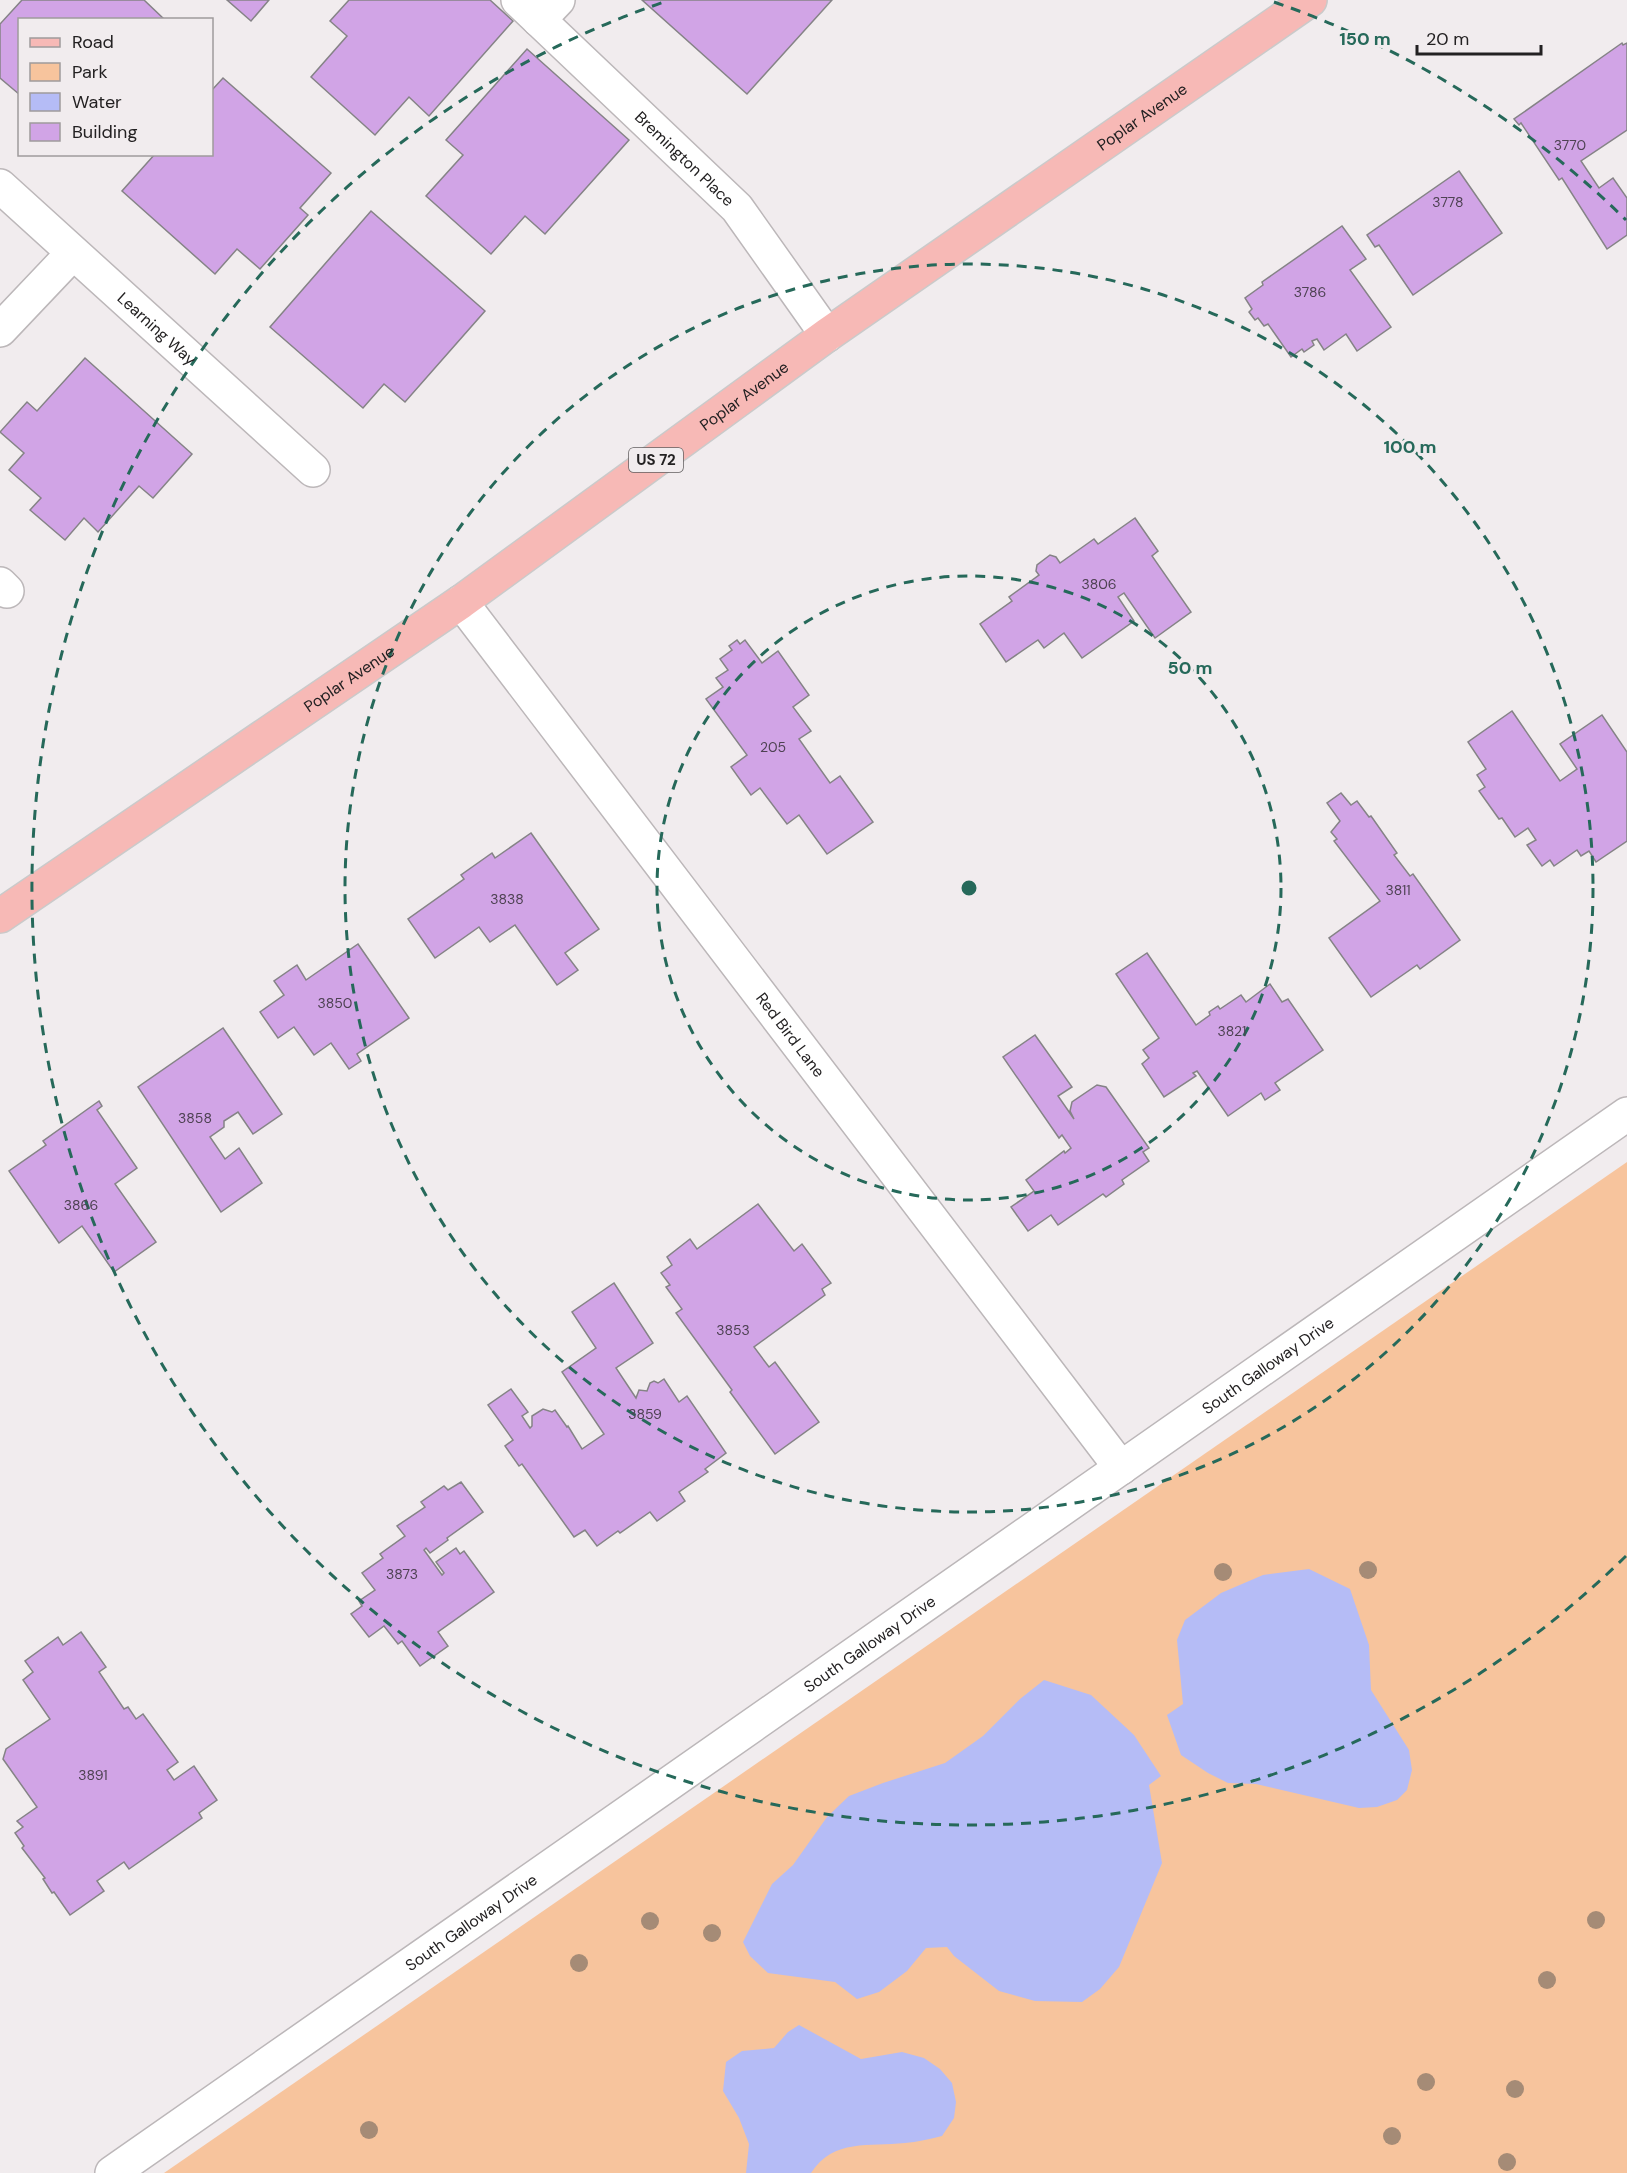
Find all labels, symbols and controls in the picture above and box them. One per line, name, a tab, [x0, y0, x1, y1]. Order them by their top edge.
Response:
legend	[18, 18, 213, 156]
scale bar	[1417, 18, 1542, 56]
text: 150 m	[1339, 27, 1391, 51]
text: 20 m	[1426, 27, 1469, 51]
text: Road	[72, 30, 114, 54]
text: Park	[72, 60, 108, 84]
street label: Poplar Avenue	[1093, 78, 1191, 155]
text: Water	[72, 90, 122, 114]
street label: Bremington Place	[631, 106, 739, 211]
text: Building	[72, 120, 137, 144]
house number: 3770	[1554, 136, 1586, 154]
house number: 3778	[1432, 193, 1464, 211]
house number: 3786	[1294, 283, 1326, 301]
street label: Learning Way	[113, 287, 201, 370]
street label: Poplar Avenue	[695, 356, 793, 435]
text: 100 m	[1383, 435, 1437, 459]
road number: US 72	[629, 448, 683, 472]
house number: 3806	[1081, 575, 1117, 593]
street label: Poplar Avenue	[299, 640, 398, 717]
text: 50 m	[1167, 656, 1213, 680]
house number: 205	[760, 738, 786, 756]
centre of rings	[959, 878, 979, 898]
house number: 3811	[1385, 881, 1411, 899]
house number: 3838	[490, 890, 524, 908]
street label: Red Bird Lane	[752, 988, 830, 1081]
house number: 3850	[318, 994, 352, 1012]
house number: 3821	[1218, 1022, 1246, 1040]
house number: 3858	[178, 1109, 212, 1127]
house number: 3866	[64, 1196, 98, 1214]
street label: South Galloway Drive	[1198, 1312, 1338, 1419]
house number: 3853	[716, 1321, 750, 1339]
house number: 3859	[628, 1405, 662, 1423]
house number: 3873	[386, 1565, 418, 1583]
street label: South Galloway Drive	[799, 1590, 939, 1697]
house number: 3891	[78, 1766, 108, 1784]
street label: South Galloway Drive	[401, 1869, 541, 1975]

